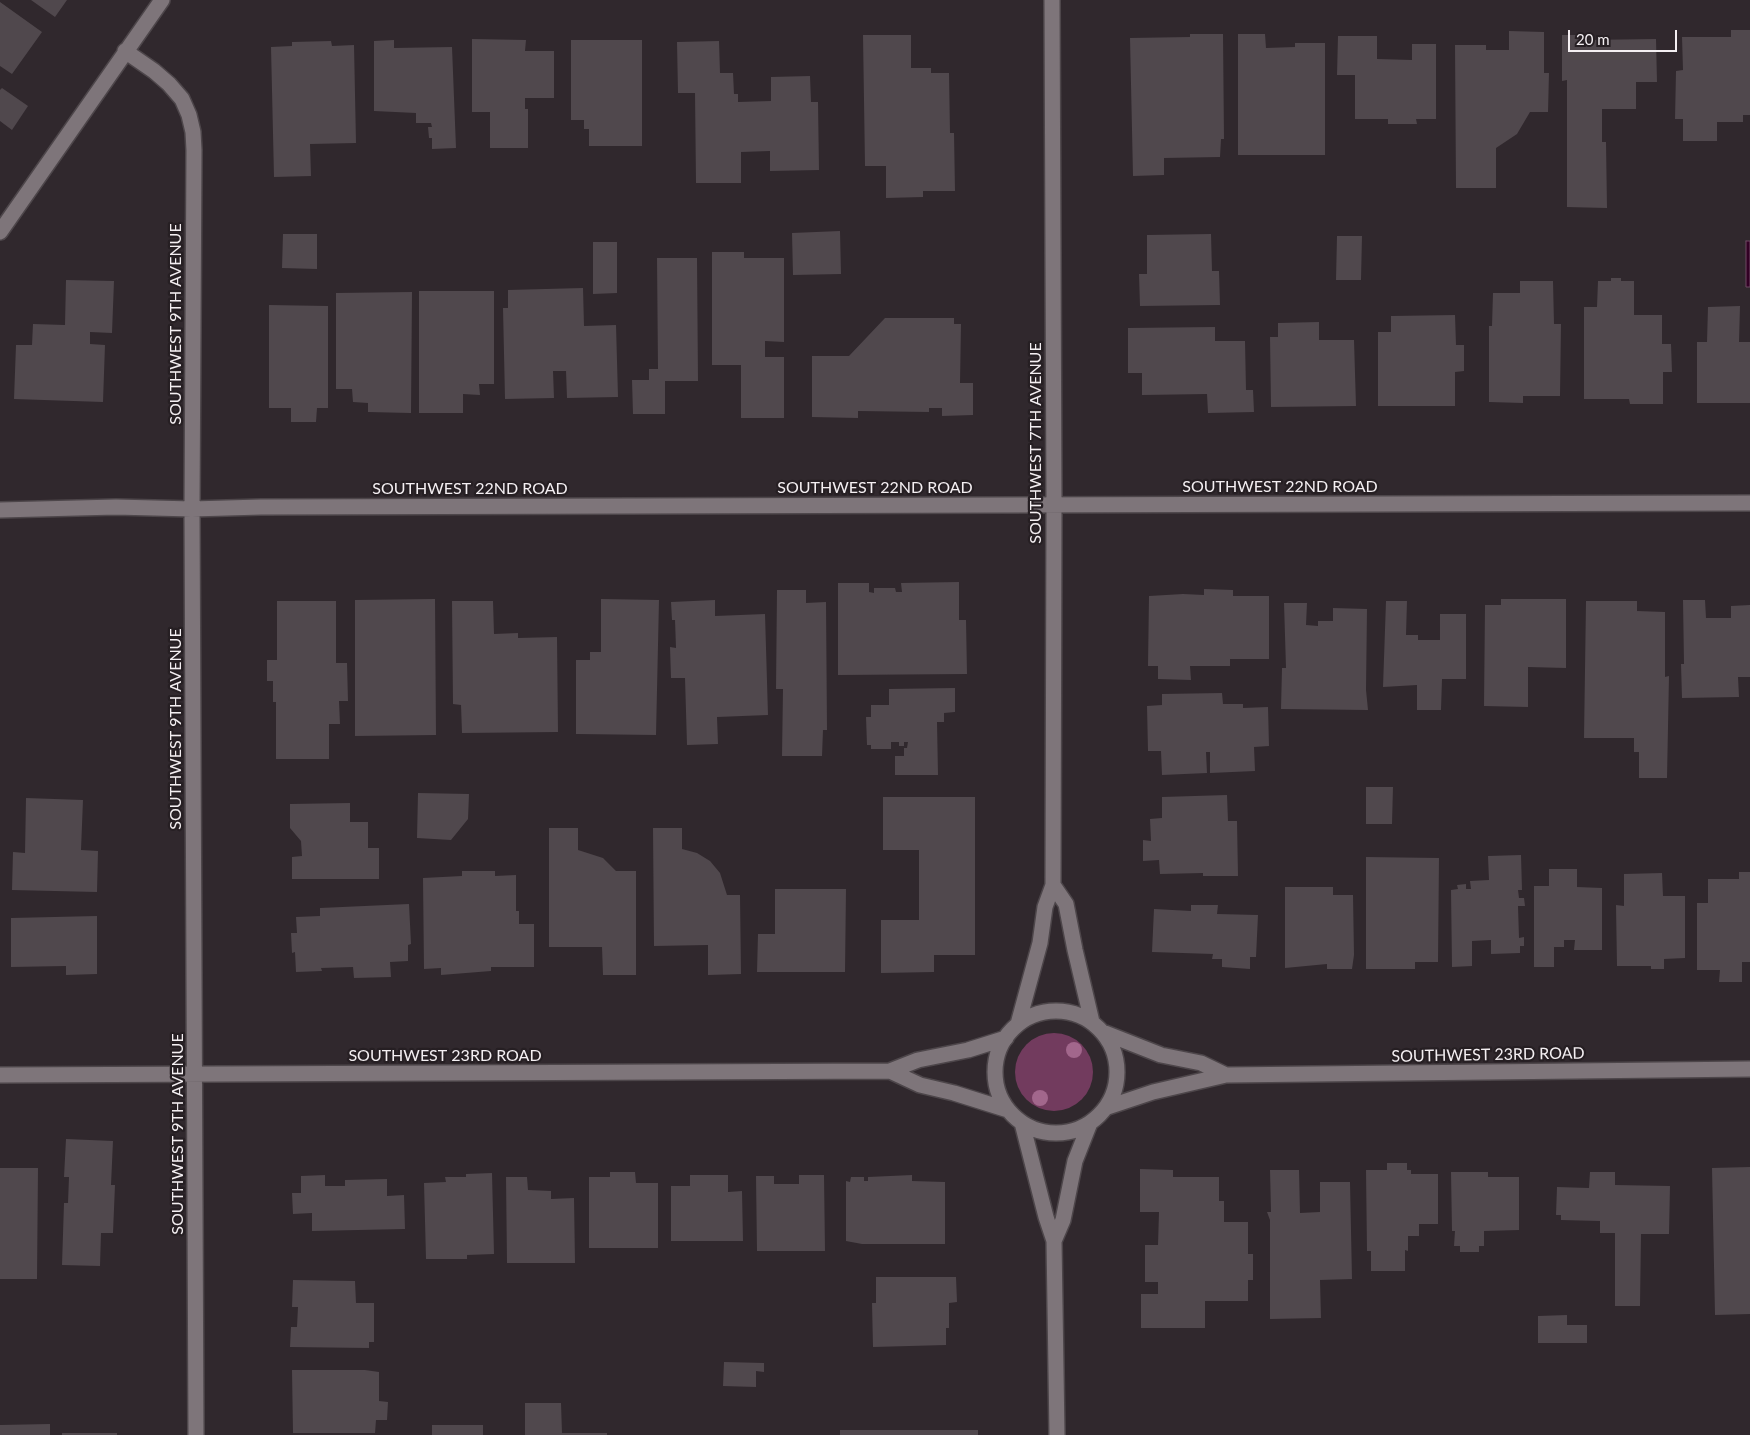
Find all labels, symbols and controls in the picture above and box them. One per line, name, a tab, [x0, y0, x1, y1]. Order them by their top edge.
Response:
scale bar	[1570, 20, 1679, 52]
text: 20 m	[1576, 30, 1610, 48]
street label: SOUTHWEST 9TH AVENUE	[166, 223, 186, 425]
street label: SOUTHWEST 7TH AVENUE	[1026, 342, 1046, 544]
street label: SOUTHWEST 22ND ROAD	[1182, 477, 1378, 497]
street label: SOUTHWEST 22ND ROAD	[777, 478, 973, 498]
street label: SOUTHWEST 22ND ROAD	[372, 479, 568, 499]
street label: SOUTHWEST 9TH AVENUE	[166, 628, 186, 830]
street label: SOUTHWEST 9TH AVENUE	[168, 1033, 188, 1235]
street label: SOUTHWEST 23RD ROAD	[1391, 1044, 1585, 1066]
street label: SOUTHWEST 23RD ROAD	[348, 1046, 542, 1066]

